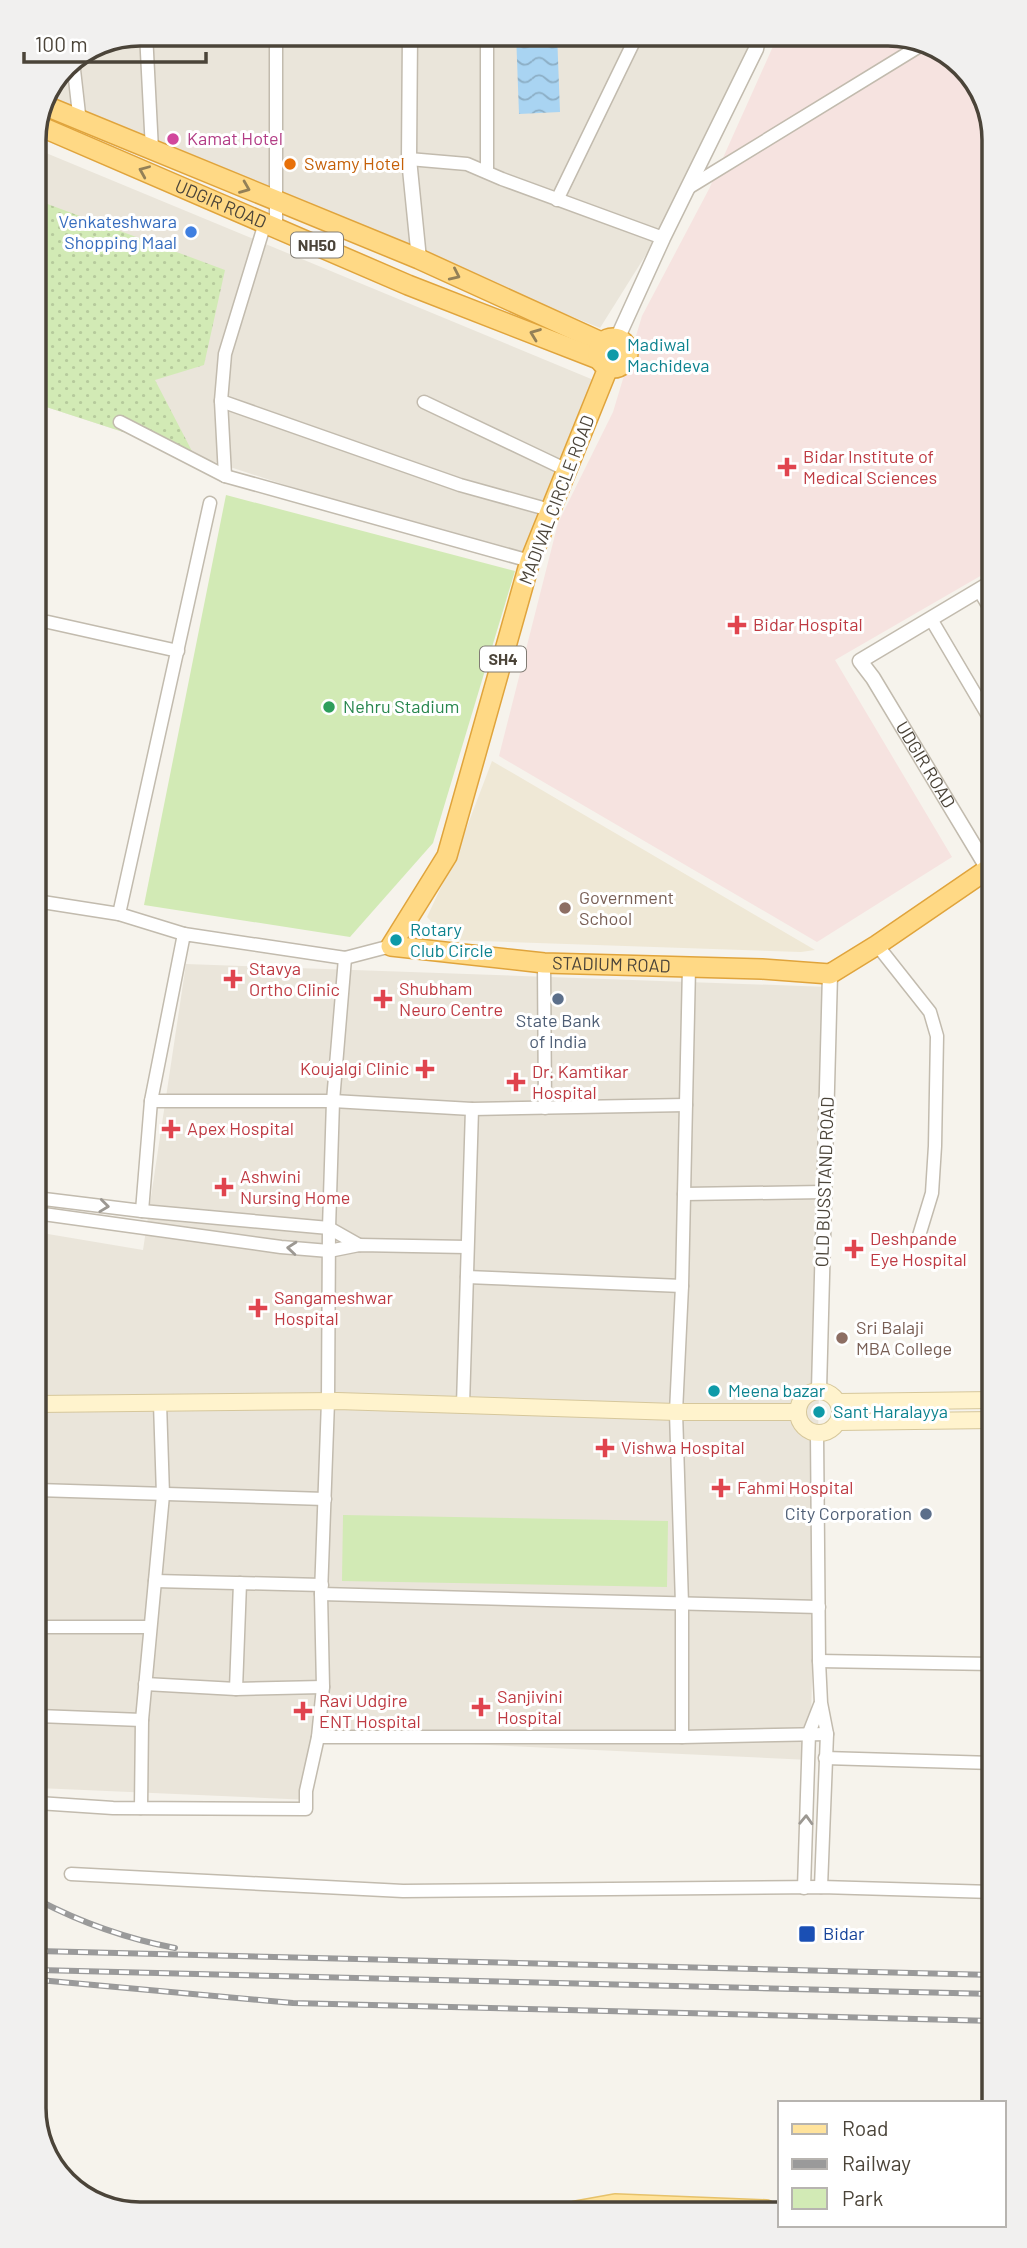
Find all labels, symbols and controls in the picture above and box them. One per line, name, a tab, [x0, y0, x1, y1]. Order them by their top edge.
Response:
scale bar	[24, 21, 206, 65]
text: 100 m	[35, 31, 88, 56]
place label: Kamat Hotel	[187, 127, 283, 149]
marker: Kamat Hotel	[165, 131, 181, 147]
place label: Swamy Hotel	[304, 152, 405, 174]
marker: Swamy Hotel	[282, 156, 298, 172]
one-way arrow	[139, 165, 151, 179]
street label: UDGIR ROAD	[172, 174, 270, 233]
one-way arrow	[237, 180, 250, 194]
place label: Venkateshwara Shopping Maal	[58, 210, 177, 253]
marker: Venkateshwara Shopping Maal	[183, 224, 199, 240]
road number: NH50	[291, 232, 343, 258]
one-way arrow	[447, 267, 460, 281]
one-way arrow	[529, 329, 541, 343]
place label: Madiwal Machideva	[627, 333, 709, 376]
marker: Madiwal Machideva	[605, 347, 621, 363]
street label: MADIVAL CIRCLE ROAD	[514, 412, 599, 587]
place label: Bidar Institute of Medical Sciences	[803, 445, 937, 488]
marker: Bidar Institute of Medical Sciences	[777, 457, 797, 477]
place label: Bidar Hospital	[753, 613, 863, 635]
marker: Bidar Hospital	[727, 615, 747, 635]
road number: SH4	[480, 646, 526, 672]
place label: Nehru Stadium	[343, 695, 459, 717]
marker: Nehru Stadium	[321, 699, 337, 715]
street label: UDGIR ROAD	[892, 717, 961, 812]
place label: Government School	[579, 886, 674, 929]
marker: Government School	[557, 900, 573, 916]
place label: Rotary Club Circle	[410, 918, 493, 961]
marker: Rotary Club Circle	[388, 932, 404, 948]
street label: STADIUM ROAD	[552, 951, 671, 976]
place label: Stavya Ortho Clinic	[249, 957, 340, 1000]
marker: Stavya Ortho Clinic	[223, 969, 243, 989]
place label: Shubham Neuro Centre	[399, 977, 503, 1020]
marker: Shubham Neuro Centre	[373, 989, 393, 1009]
marker: State Bank of India	[550, 991, 566, 1007]
place label: State Bank of India	[516, 1009, 600, 1052]
place label: Koujalgi Clinic	[300, 1057, 409, 1079]
marker: Koujalgi Clinic	[415, 1059, 435, 1079]
place label: Dr. Kamtikar Hospital	[532, 1060, 629, 1103]
marker: Dr. Kamtikar Hospital	[506, 1072, 526, 1092]
street label: OLD BUSSTAND ROAD	[810, 1096, 838, 1268]
place label: Apex Hospital	[187, 1117, 294, 1139]
marker: Apex Hospital	[161, 1119, 181, 1139]
place label: Ashwini Nursing Home	[240, 1165, 350, 1208]
marker: Ashwini Nursing Home	[214, 1177, 234, 1197]
one-way arrow	[98, 1199, 110, 1214]
place label: Deshpande Eye Hospital	[870, 1227, 967, 1270]
marker: Deshpande Eye Hospital	[844, 1239, 864, 1259]
one-way arrow	[286, 1241, 297, 1256]
place label: Sangameshwar Hospital	[274, 1286, 394, 1329]
marker: Sangameshwar Hospital	[248, 1298, 268, 1318]
place label: Sri Balaji MBA College	[856, 1316, 952, 1359]
marker: Sri Balaji MBA College	[834, 1330, 850, 1346]
place label: Meena bazar	[728, 1379, 826, 1401]
marker: Meena bazar	[706, 1383, 722, 1399]
place label: Sant Haralayya	[833, 1400, 948, 1422]
marker: Sant Haralayya	[811, 1404, 827, 1420]
place label: Vishwa Hospital	[621, 1436, 745, 1458]
marker: Vishwa Hospital	[595, 1438, 615, 1458]
place label: Fahmi Hospital	[737, 1476, 853, 1498]
marker: Fahmi Hospital	[711, 1478, 731, 1498]
place label: City Corporation	[785, 1502, 912, 1524]
marker: City Corporation	[918, 1506, 934, 1522]
place label: Sanjivini Hospital	[497, 1685, 563, 1728]
place label: Ravi Udgire ENT Hospital	[319, 1689, 421, 1732]
marker: Sanjivini Hospital	[471, 1697, 491, 1717]
marker: Ravi Udgire ENT Hospital	[293, 1701, 313, 1721]
one-way arrow	[799, 1814, 814, 1825]
place label: Bidar	[823, 1922, 865, 1944]
marker: Bidar	[797, 1924, 817, 1944]
legend	[778, 2101, 1006, 2227]
text: Road	[842, 2115, 888, 2140]
text: Railway	[842, 2150, 911, 2175]
text: Park	[842, 2185, 883, 2210]

